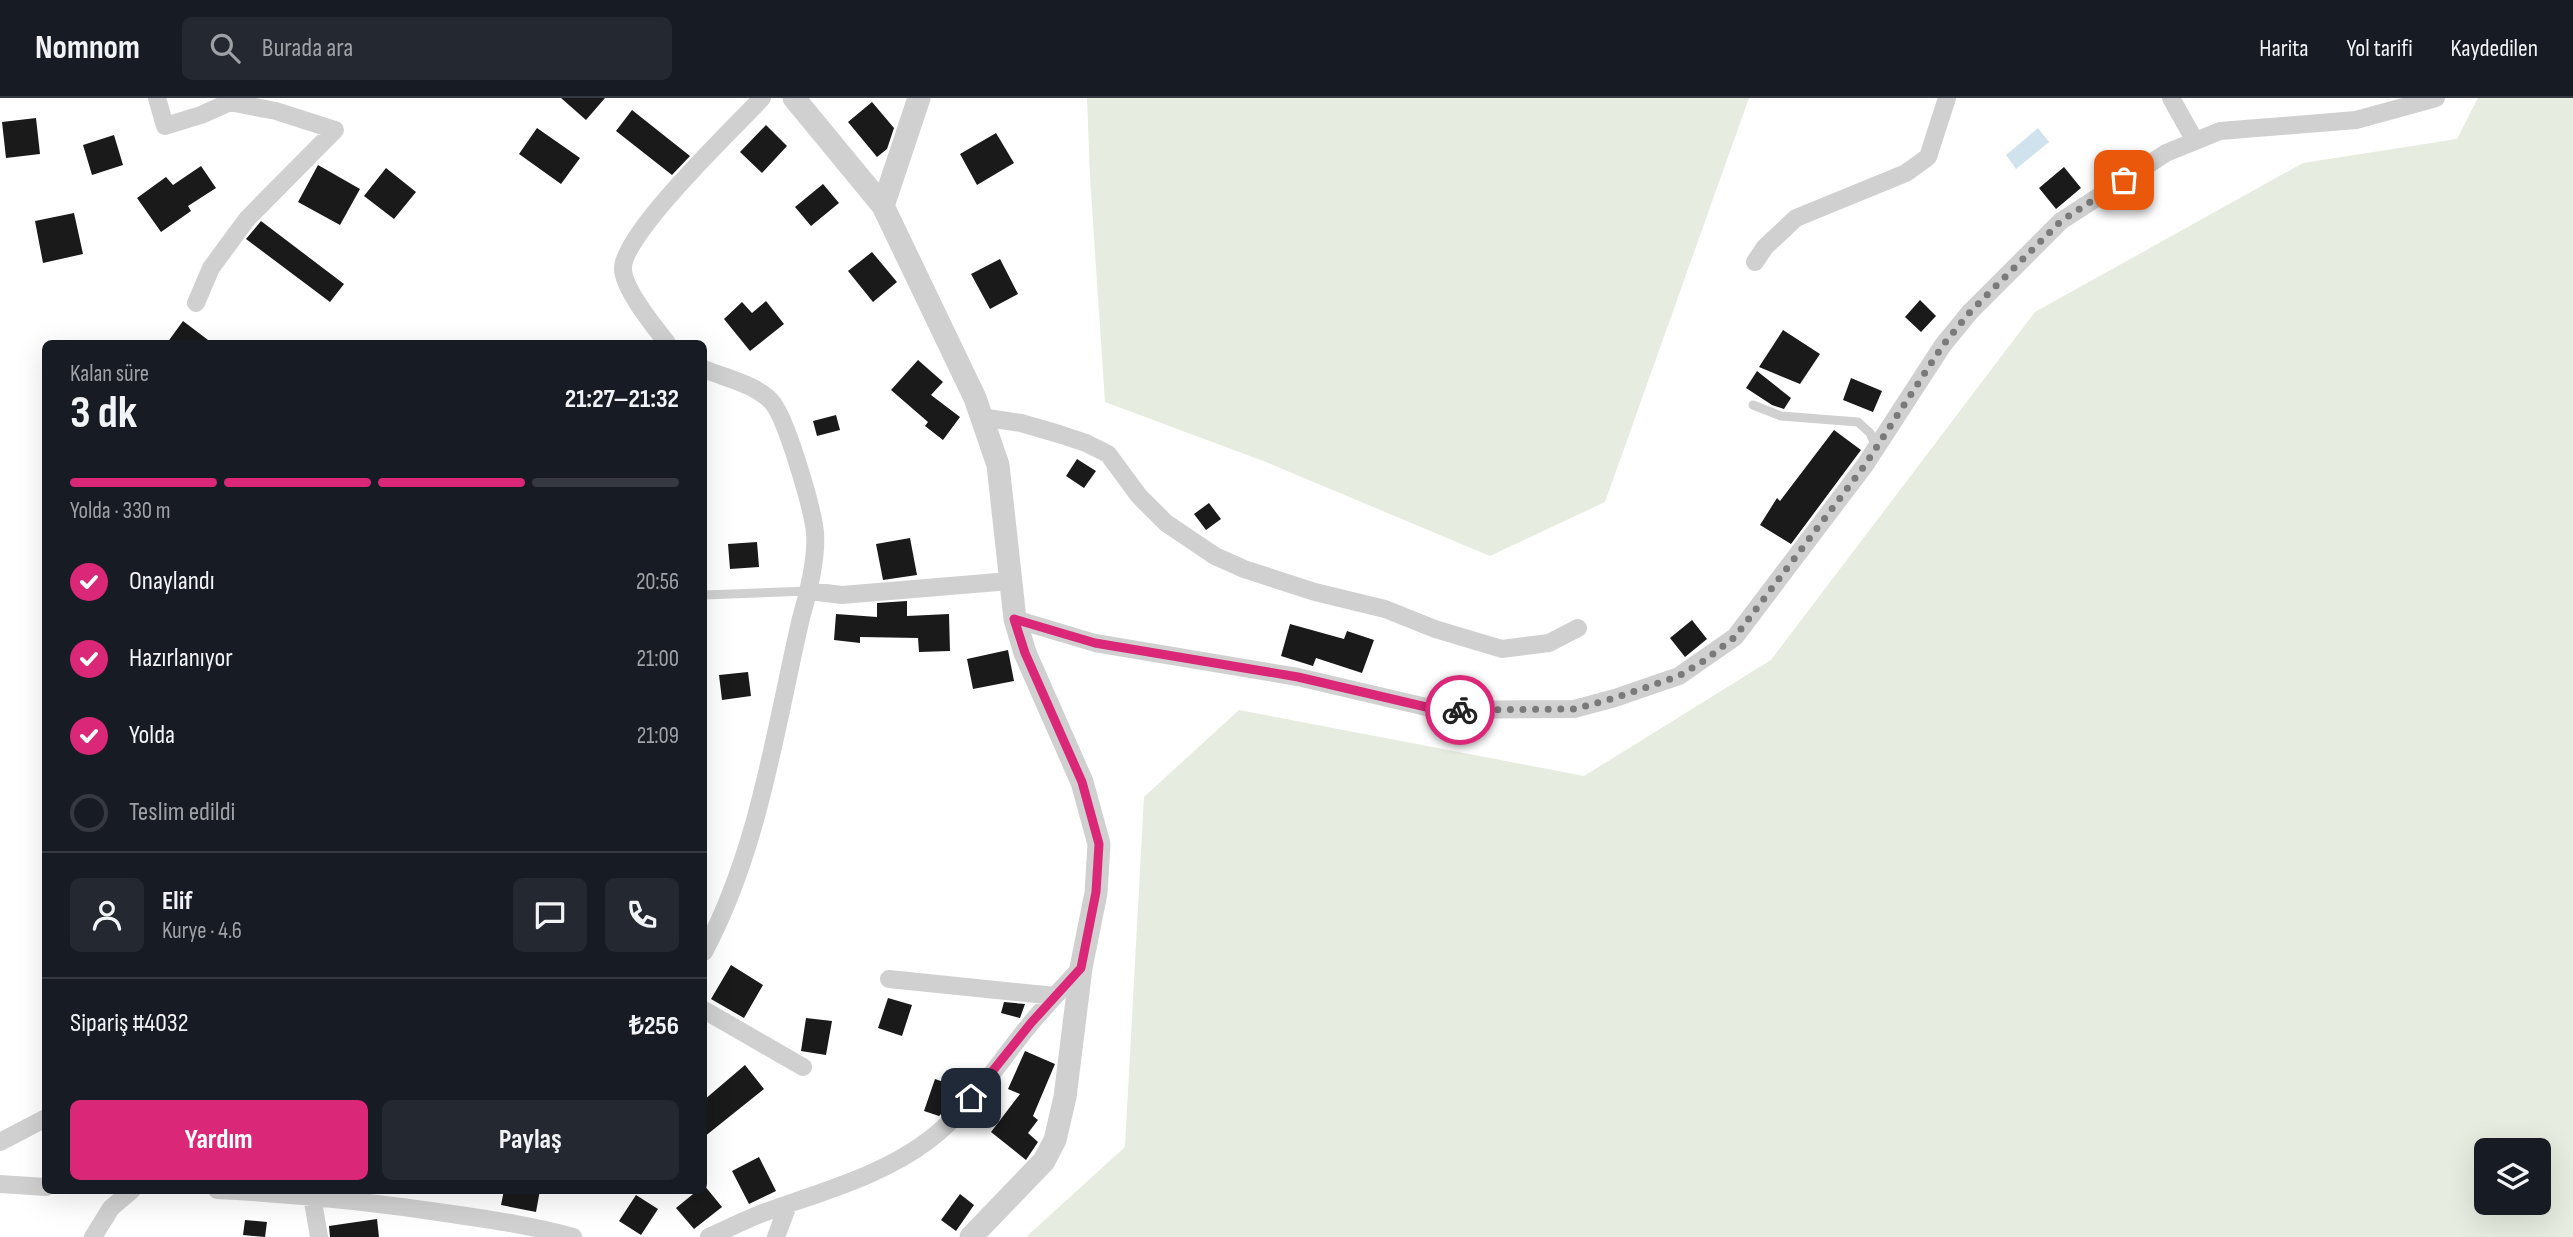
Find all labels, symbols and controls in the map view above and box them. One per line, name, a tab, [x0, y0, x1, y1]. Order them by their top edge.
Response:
search box	[182, 17, 672, 80]
text: Nomnom	[35, 28, 140, 68]
icon: search	[206, 29, 244, 67]
text: Burada ara	[262, 33, 353, 64]
text: Harita	[2259, 34, 2309, 63]
text: Yol tarifi	[2347, 34, 2413, 63]
text: Kaydedilen	[2451, 34, 2538, 63]
pin	[2094, 150, 2154, 210]
icon: bag	[2105, 161, 2143, 199]
text: Kalan süre	[70, 360, 149, 388]
text: 21:27–21:32	[565, 384, 679, 415]
text: 3 dk	[70, 386, 137, 441]
text: Yolda · 330 m	[70, 497, 171, 525]
icon: check	[70, 563, 108, 601]
text: Onaylandı	[129, 566, 214, 597]
text: 20:56	[636, 568, 679, 596]
icon: check	[70, 640, 108, 678]
text: Hazırlanıyor	[129, 643, 233, 674]
text: 21:00	[637, 645, 679, 673]
courier	[1425, 675, 1495, 745]
icon: bike	[1441, 691, 1479, 729]
icon: check	[70, 717, 108, 755]
text: Yolda	[129, 720, 175, 751]
text: 21:09	[637, 722, 679, 750]
text: Teslim edildi	[129, 797, 235, 828]
button: person	[70, 878, 144, 952]
button: chat	[513, 878, 587, 952]
button: phone	[605, 878, 679, 952]
text: Elif	[162, 886, 192, 917]
text: Kurye · 4.6	[162, 917, 242, 945]
text: Sipariş #4032	[70, 1008, 188, 1039]
text: ₺256	[629, 1011, 679, 1042]
pin	[941, 1068, 1001, 1128]
icon: home	[952, 1079, 990, 1117]
button: Yardım	[70, 1100, 368, 1180]
button: Paylaş	[382, 1100, 679, 1180]
map controls	[2474, 1138, 2551, 1215]
button: layers	[2474, 1138, 2551, 1215]

